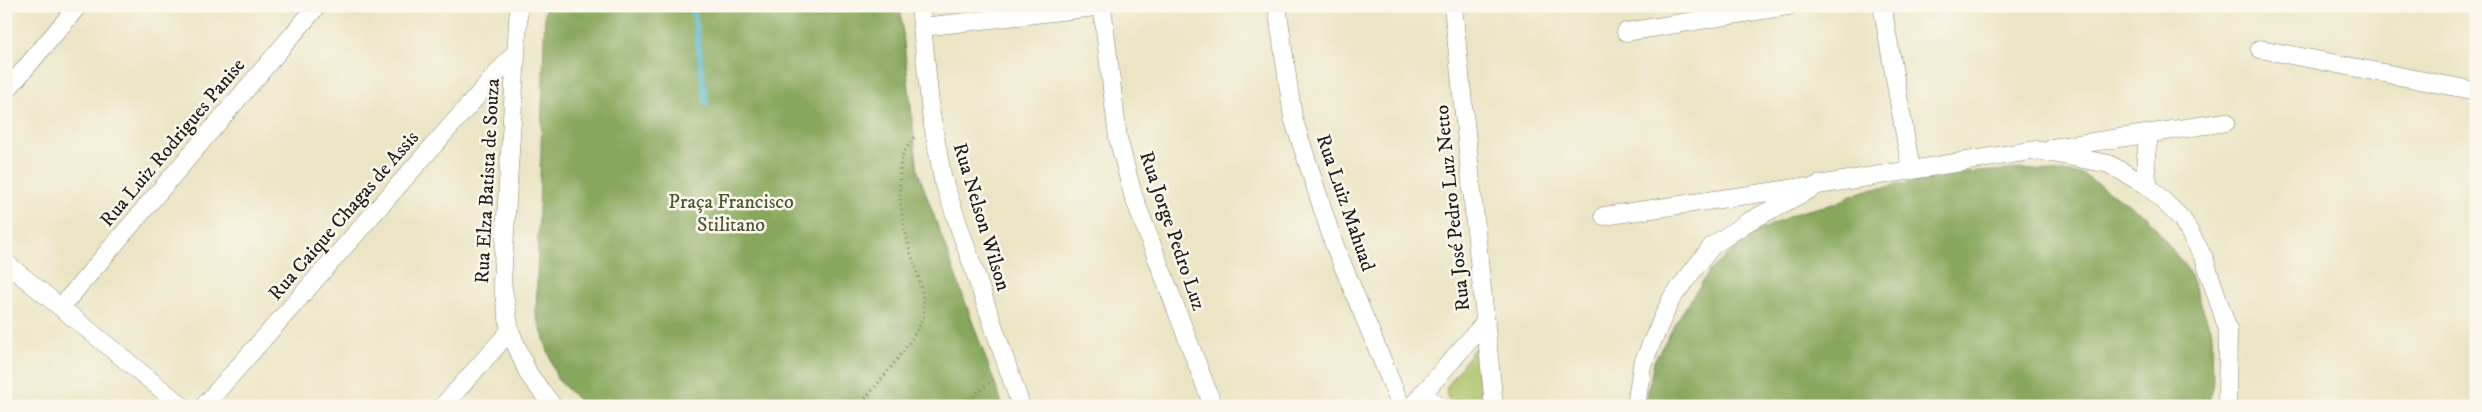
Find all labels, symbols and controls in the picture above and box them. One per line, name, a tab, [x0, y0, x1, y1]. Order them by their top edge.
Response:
street label: Rua Luiz Rodrigues Panise	[95, 53, 251, 233]
street label: Rua Elza Batista de Souza	[470, 77, 506, 284]
street label: Rua José Pedro Luz Netto	[1430, 104, 1476, 312]
street label: Rua Caique Chagas de Assis	[263, 126, 425, 306]
street label: Rua Luiz Mahuad	[1310, 131, 1380, 275]
street label: Rua Nelson Wilson	[947, 140, 1016, 295]
street label: Rua Jorge Pedro Luz	[1133, 148, 1211, 314]
park label: Praça Francisco Stilitano	[668, 190, 794, 238]

